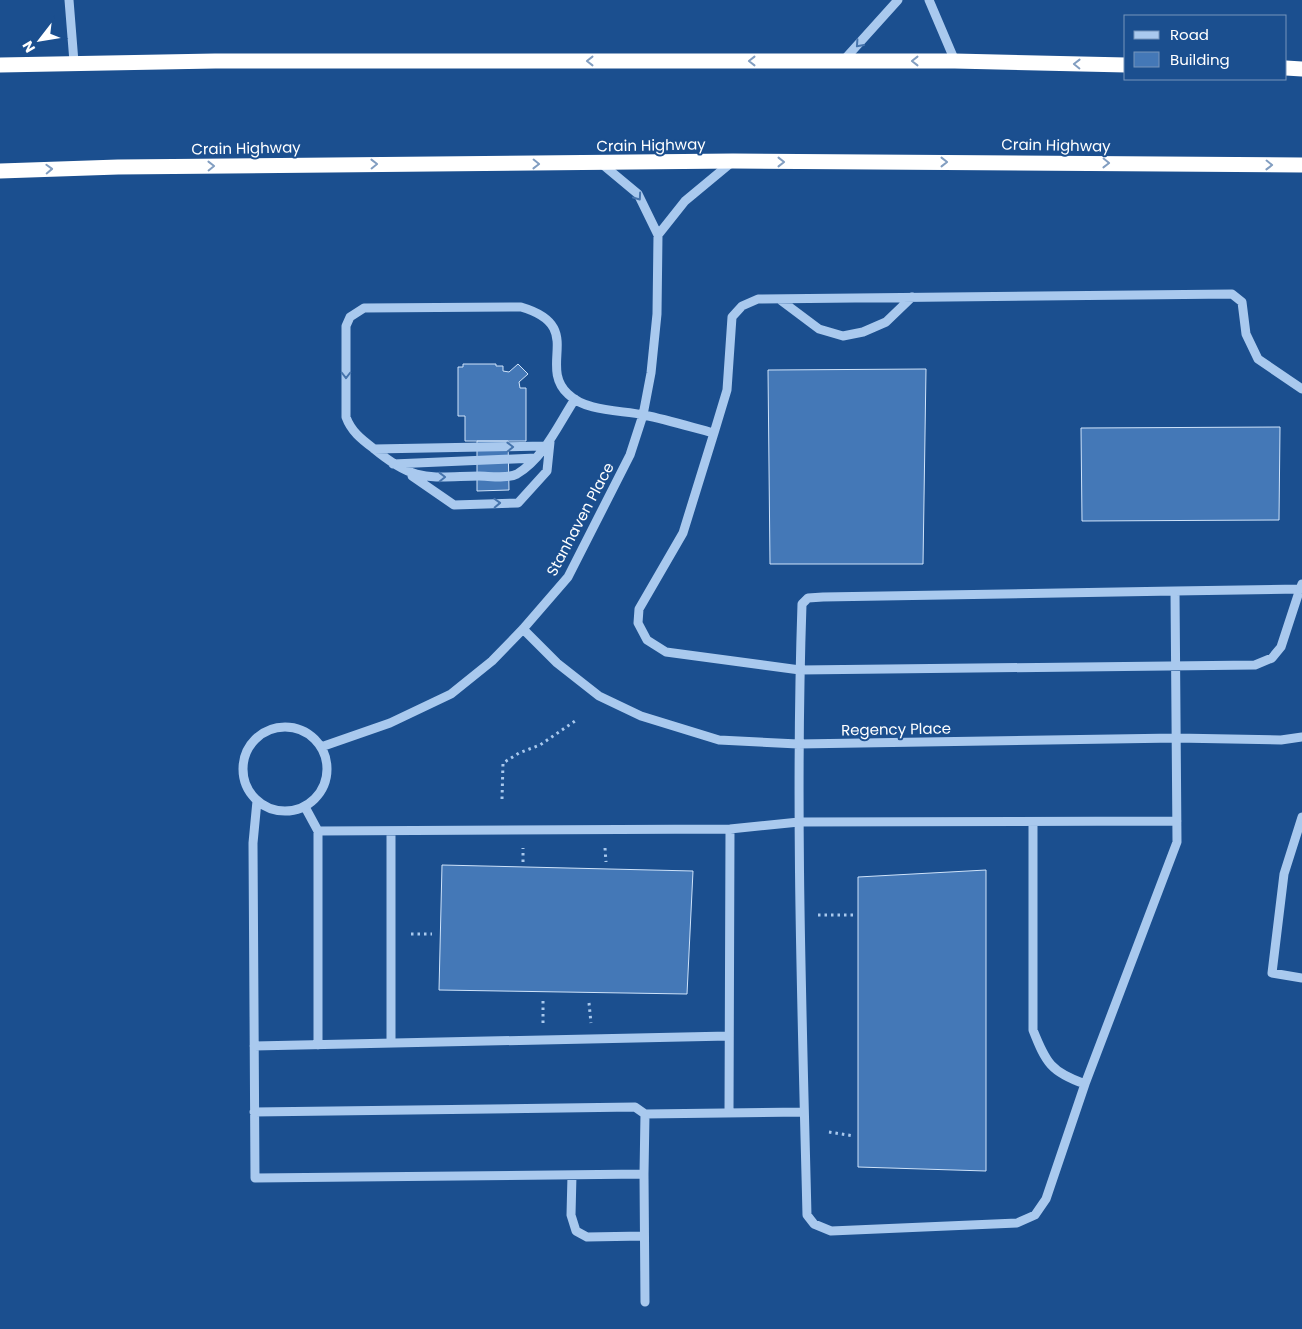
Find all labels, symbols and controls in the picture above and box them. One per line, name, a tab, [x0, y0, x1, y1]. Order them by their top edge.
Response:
north arrow	[15, 15, 65, 65]
legend	[1124, 15, 1287, 80]
text: Road	[1170, 24, 1209, 45]
text: N	[18, 37, 40, 56]
one-way arrow	[856, 38, 865, 47]
text: Building	[1170, 49, 1230, 70]
one-way arrow	[585, 56, 593, 66]
one-way arrow	[748, 56, 756, 66]
one-way arrow	[910, 56, 918, 66]
one-way arrow	[1073, 59, 1080, 69]
street label: Crain Highway	[596, 134, 706, 156]
street label: Crain Highway	[1001, 134, 1111, 156]
street label: Crain Highway	[191, 137, 301, 159]
one-way arrow	[778, 156, 786, 167]
one-way arrow	[940, 157, 948, 167]
one-way arrow	[1103, 158, 1111, 168]
one-way arrow	[370, 159, 378, 169]
one-way arrow	[532, 159, 540, 169]
one-way arrow	[1266, 160, 1273, 170]
one-way arrow	[208, 161, 215, 171]
one-way arrow	[45, 164, 53, 175]
one-way arrow	[632, 191, 641, 201]
one-way arrow	[341, 372, 351, 379]
one-way arrow	[506, 442, 514, 452]
street label: Stanhaven Place	[541, 458, 619, 580]
one-way arrow	[439, 471, 447, 482]
one-way arrow	[493, 498, 501, 509]
street label: Regency Place	[841, 718, 951, 740]

